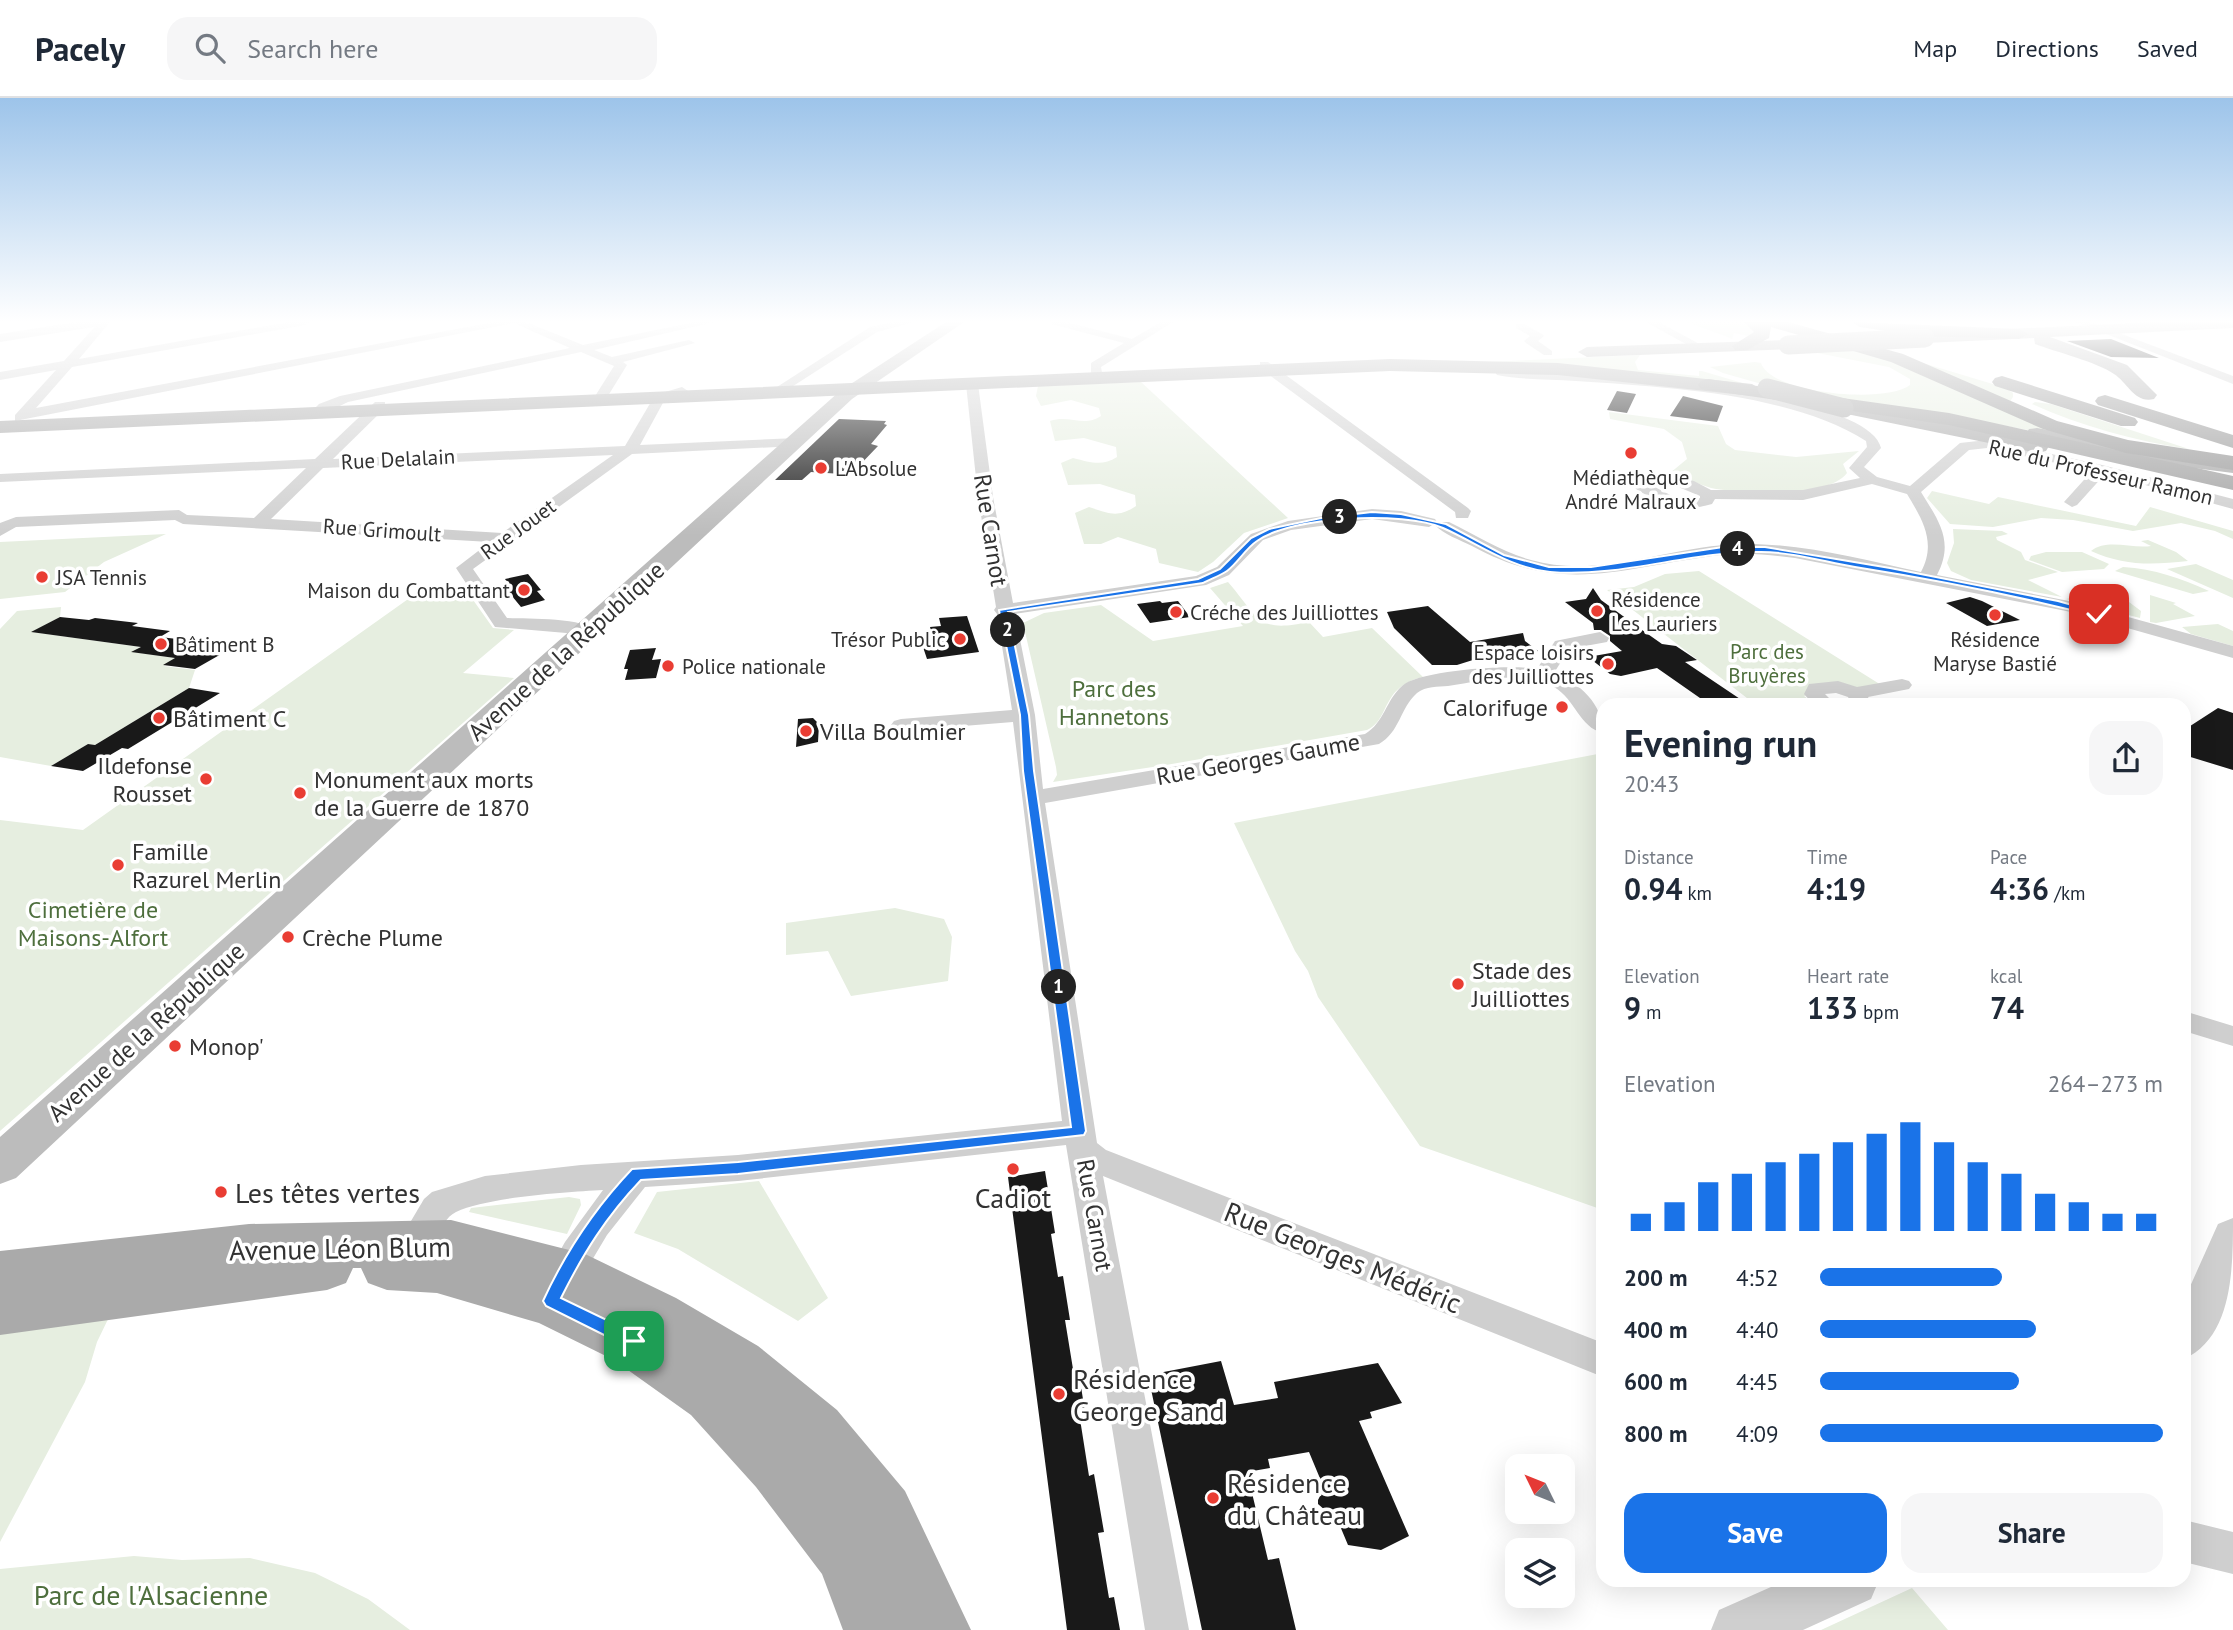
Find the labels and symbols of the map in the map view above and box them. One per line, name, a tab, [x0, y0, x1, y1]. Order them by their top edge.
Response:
street label: Rue du Professeur Ramon	[1986, 433, 2216, 511]
street label: Rue Delalain	[340, 443, 456, 475]
marker: Médiathèque André Malraux	[1623, 445, 1639, 461]
place label: L'Absolue	[835, 455, 917, 482]
marker: L'Absolue	[813, 460, 829, 476]
place label: Médiathèque André Malraux	[1565, 464, 1697, 515]
street label: Rue Carnot	[967, 472, 1015, 588]
street label: Rue Jouet	[475, 493, 561, 565]
pin: 3	[1322, 500, 1358, 534]
street label: Rue Grimoult	[322, 512, 442, 548]
pin: 4	[1720, 532, 1756, 566]
street label: Avenue de la République	[461, 555, 671, 747]
place label: JSA Tennis	[55, 564, 147, 591]
marker: JSA Tennis	[34, 569, 50, 585]
place label: Maison du Combattant	[307, 577, 510, 604]
marker: Maison du Combattant	[516, 582, 532, 598]
pin	[2069, 584, 2129, 644]
place label: Résidence Les Lauriers	[1611, 586, 1717, 637]
place label: Créche des Juilliottes	[1190, 599, 1379, 626]
marker: Résidence Les Lauriers	[1589, 603, 1605, 619]
marker: Créche des Juilliottes	[1168, 604, 1184, 620]
marker: Résidence Maryse Bastié	[1987, 607, 2003, 623]
pin: 2	[990, 612, 1026, 648]
place label: Trésor Public	[831, 626, 946, 653]
place label: Résidence Maryse Bastié	[1933, 626, 2057, 677]
place label: Bâtiment B	[175, 631, 275, 658]
marker: Trésor Public	[952, 631, 968, 647]
marker: Bâtiment B	[153, 636, 169, 652]
park label: Parc des Bruyères	[1728, 638, 1806, 689]
place label: Espace loisirs des Juilliottes	[1472, 639, 1594, 690]
place label: Police nationale	[682, 653, 826, 680]
marker: Espace loisirs des Juilliottes	[1600, 656, 1616, 672]
marker: Police nationale	[660, 658, 676, 674]
park label: Parc des Hannetons	[1059, 673, 1169, 732]
place label: Calorifuge	[1443, 692, 1548, 723]
marker: Calorifuge	[1554, 699, 1570, 715]
place label: Bâtiment C	[173, 703, 287, 734]
marker: Bâtiment C	[151, 710, 167, 726]
place label: Villa Boulmier	[819, 716, 966, 747]
marker: Villa Boulmier	[798, 723, 814, 739]
street label: Rue Georges Gaume	[1154, 726, 1362, 792]
place label: Ildefonse Rousset	[97, 750, 192, 809]
place label: Monument aux morts de la Guerre de 1870	[314, 764, 534, 823]
marker: Ildefonse Rousset	[198, 771, 214, 787]
marker: Monument aux morts de la Guerre de 1870	[292, 785, 308, 801]
place label: Famille Razurel Merlin	[132, 836, 281, 895]
marker: Famille Razurel Merlin	[110, 857, 126, 873]
park label: Cimetière de Maisons-Alfort	[18, 894, 168, 953]
place label: Crèche Plume	[302, 922, 443, 953]
marker: Crèche Plume	[280, 929, 296, 945]
street label: Avenue de la République	[41, 936, 251, 1128]
place label: Stade des Juilliottes	[1471, 955, 1572, 1014]
pin: 1	[1042, 970, 1076, 1004]
marker: Stade des Juilliottes	[1450, 976, 1466, 992]
place label: Monop'	[189, 1031, 264, 1062]
marker: Monop'	[167, 1038, 183, 1054]
street label: Rue Carnot	[1070, 1157, 1120, 1273]
marker: Cadiot	[1005, 1161, 1021, 1177]
place label: Les têtes vertes	[235, 1174, 420, 1211]
place label: Cadiot	[975, 1179, 1052, 1216]
marker: Les têtes vertes	[213, 1184, 229, 1200]
street label: Rue Georges Médéric	[1219, 1193, 1467, 1321]
street label: Avenue Léon Blum	[229, 1228, 451, 1268]
pin	[604, 1311, 664, 1371]
place label: Résidence George Sand	[1073, 1360, 1224, 1429]
marker: Résidence George Sand	[1051, 1386, 1067, 1402]
north arrow	[1505, 1454, 1575, 1524]
place label: Résidence du Château	[1227, 1464, 1362, 1533]
marker: Résidence du Château	[1205, 1490, 1221, 1506]
park label: Parc de l'Alsacienne	[34, 1576, 268, 1613]

